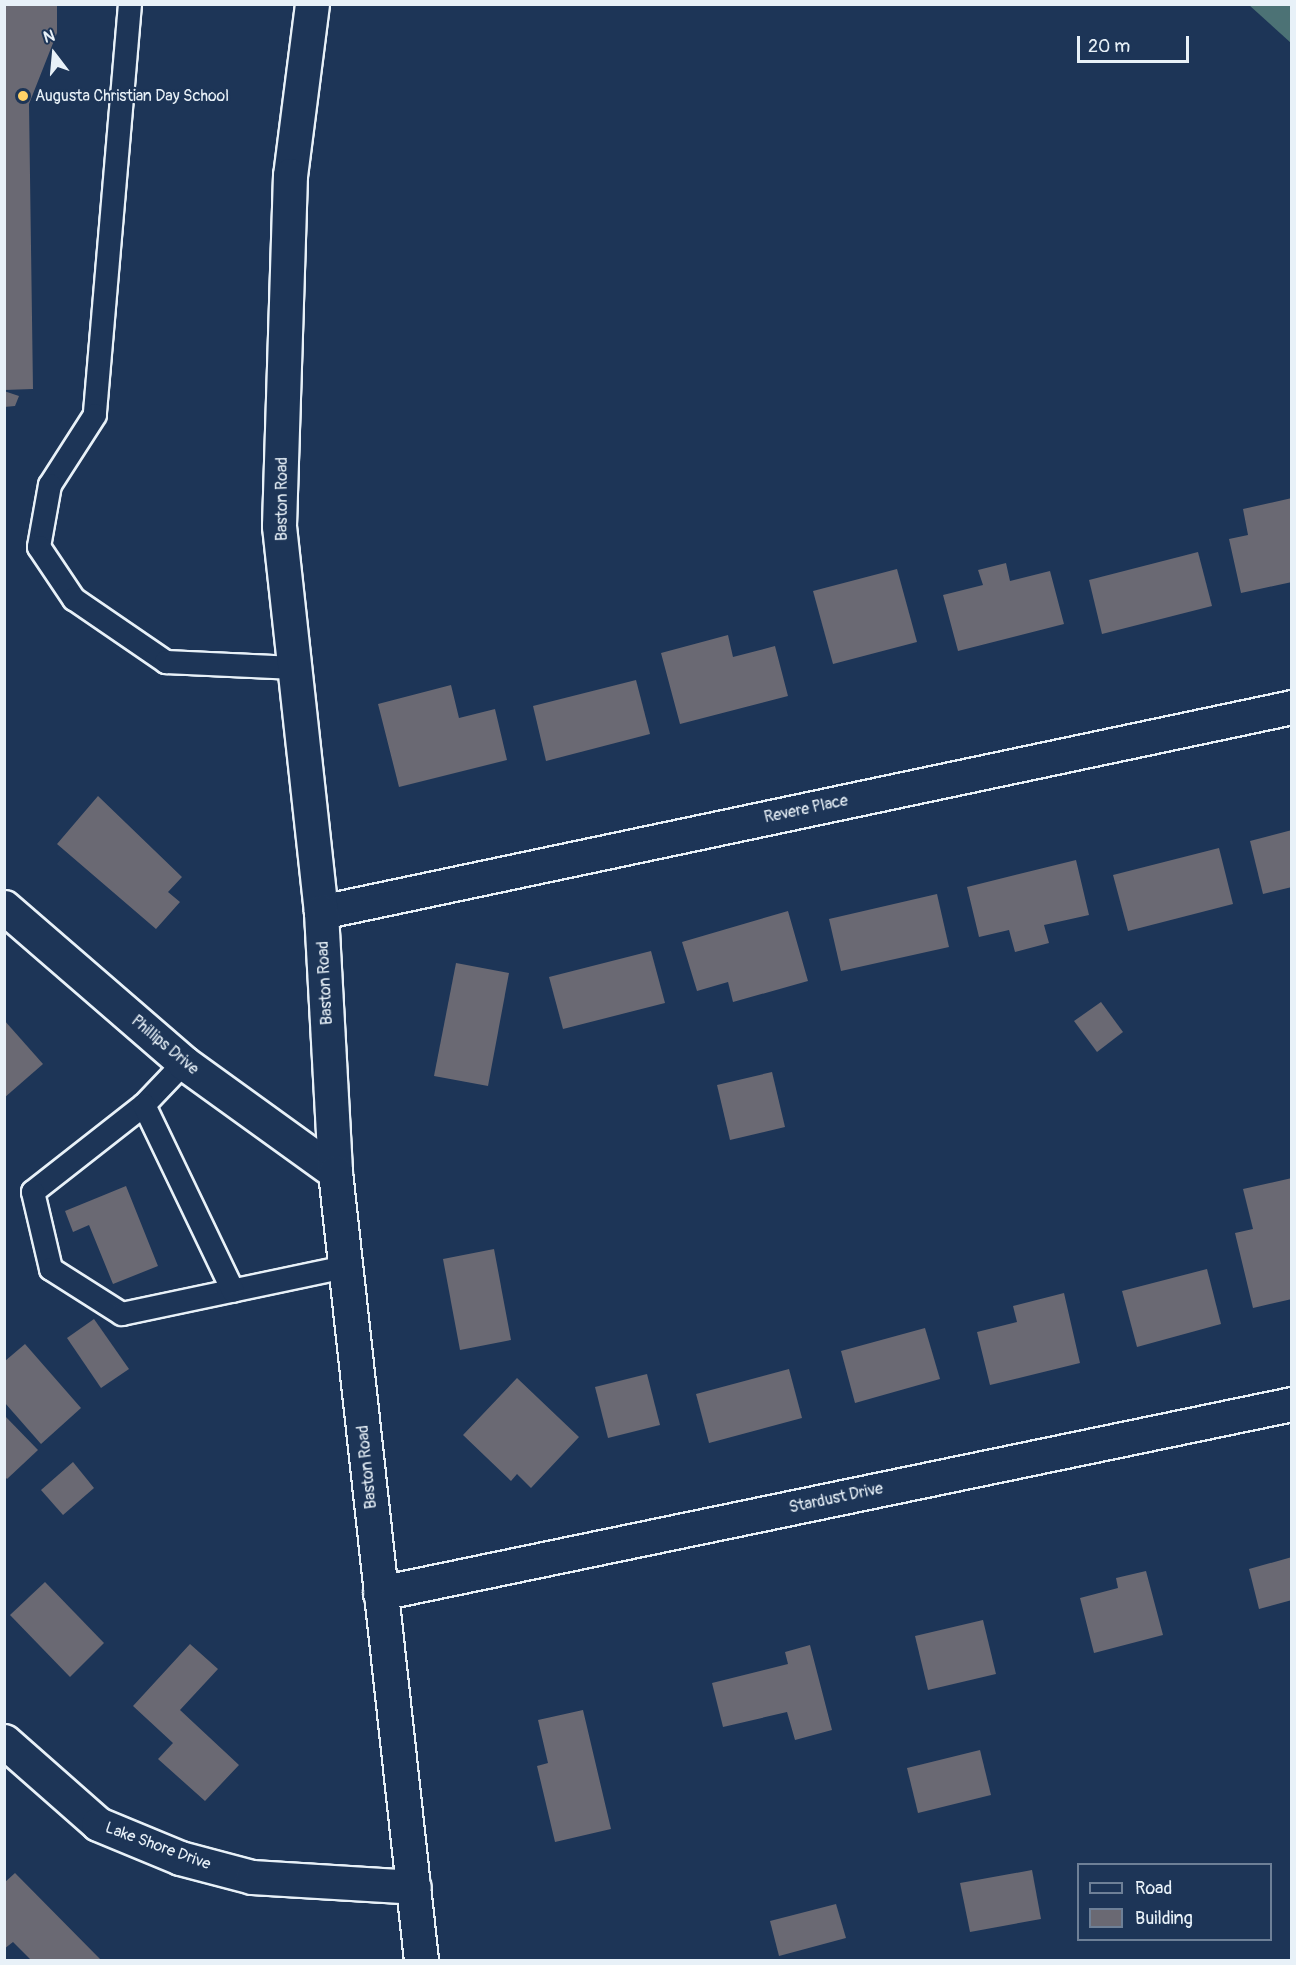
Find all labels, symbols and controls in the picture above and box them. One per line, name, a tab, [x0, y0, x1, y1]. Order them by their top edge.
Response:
north arrow	[24, 24, 84, 84]
scale bar	[1080, 24, 1192, 62]
text: N	[41, 26, 57, 48]
text: 20 m	[1088, 35, 1130, 58]
place label: Augusta Christian Day School	[35, 86, 229, 106]
marker: Augusta Christian Day School	[16, 89, 30, 103]
street label: Baston Road	[272, 457, 292, 541]
street label: Revere Place	[762, 791, 850, 827]
street label: Baston Road	[313, 940, 337, 1026]
street label: Phillips Drive	[127, 1011, 203, 1079]
street label: Baston Road	[353, 1424, 381, 1510]
street label: Stardust Drive	[787, 1479, 885, 1517]
street label: Lake Shore Drive	[103, 1818, 213, 1874]
legend	[1077, 1863, 1272, 1941]
text: Road	[1135, 1877, 1172, 1900]
text: Building	[1135, 1907, 1193, 1930]

